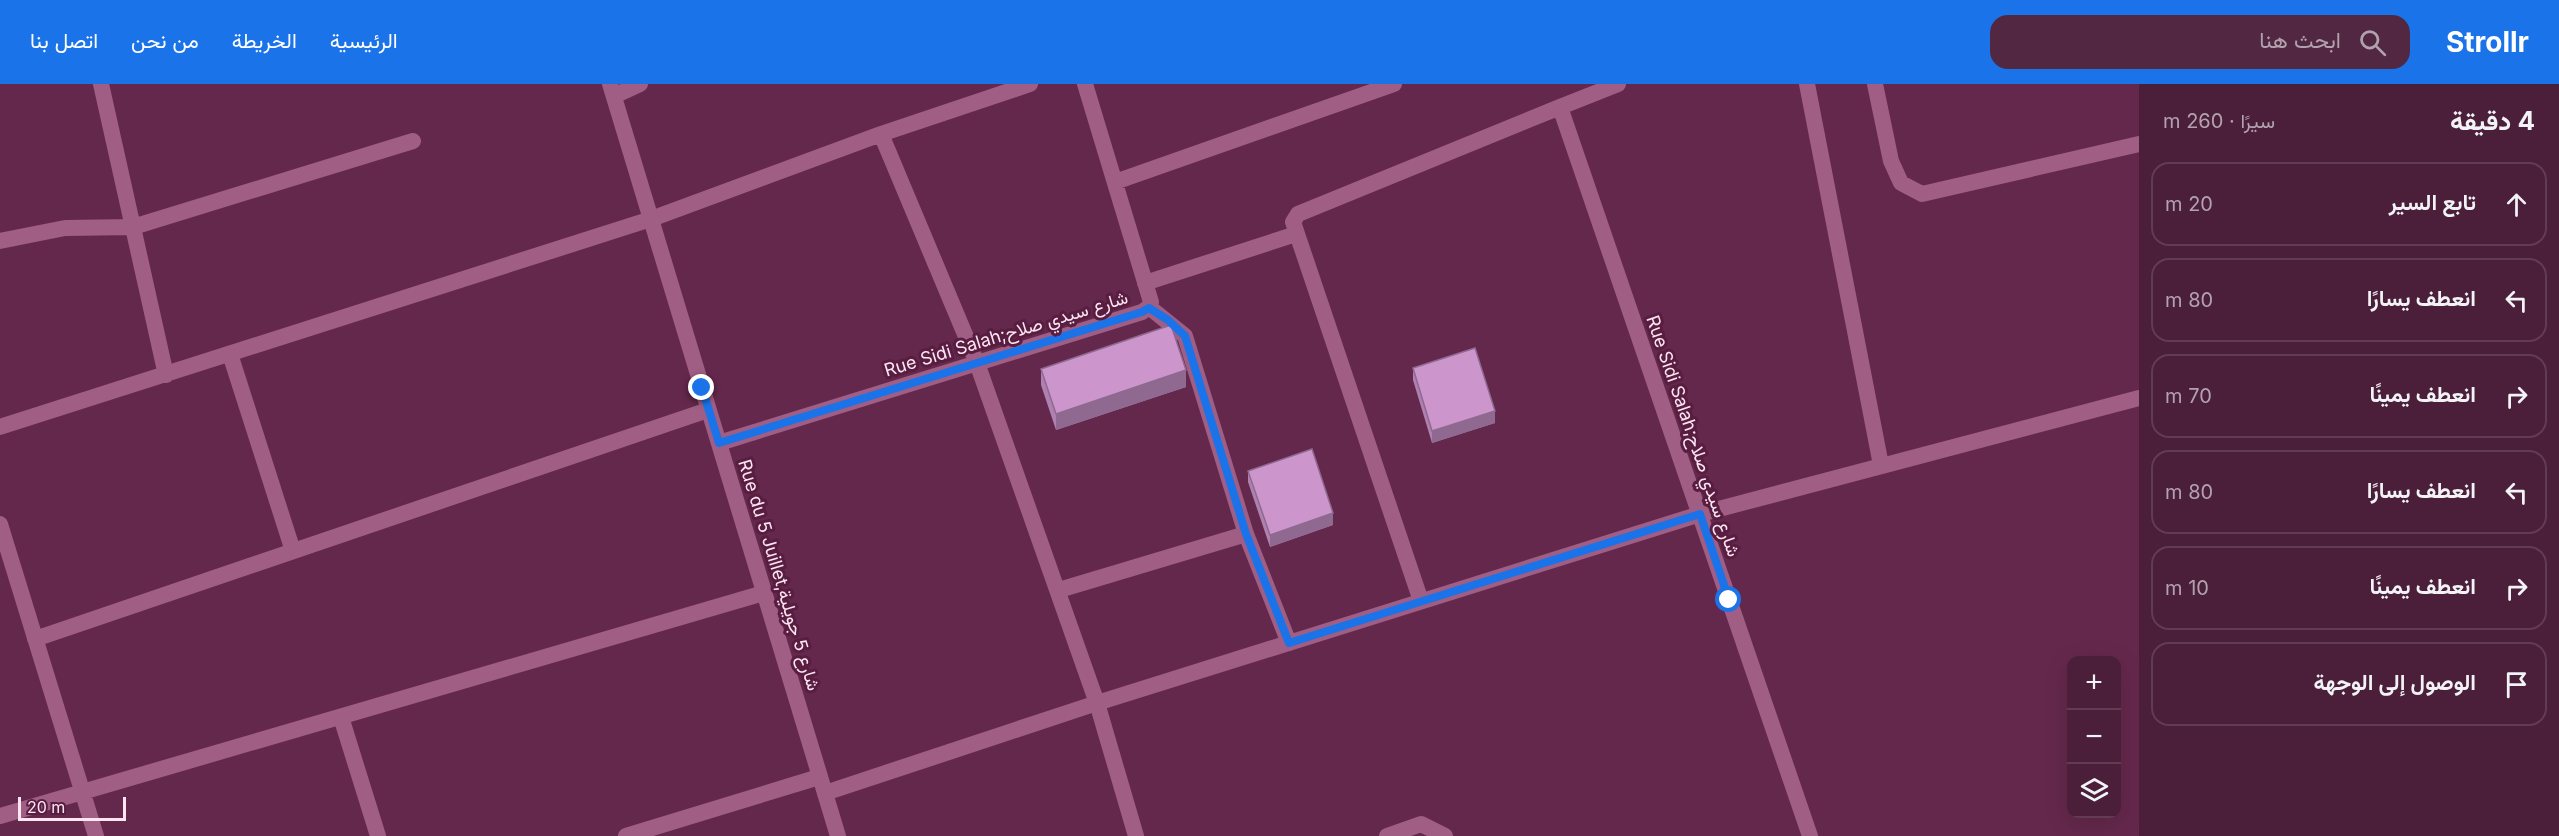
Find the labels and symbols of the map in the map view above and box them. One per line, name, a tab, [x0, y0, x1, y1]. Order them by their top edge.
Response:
street label: Rue Sidi Salah;شارع سيدي صلاح	[882, 286, 1132, 385]
street label: Rue Sidi Salah;شارع سيدي صلاح	[1638, 313, 1745, 561]
route end	[688, 374, 714, 400]
street label: Rue du 5 Juillet,شارع 5 جويلية	[732, 457, 825, 694]
route start	[1715, 586, 1741, 612]
scale bar	[18, 794, 126, 822]

